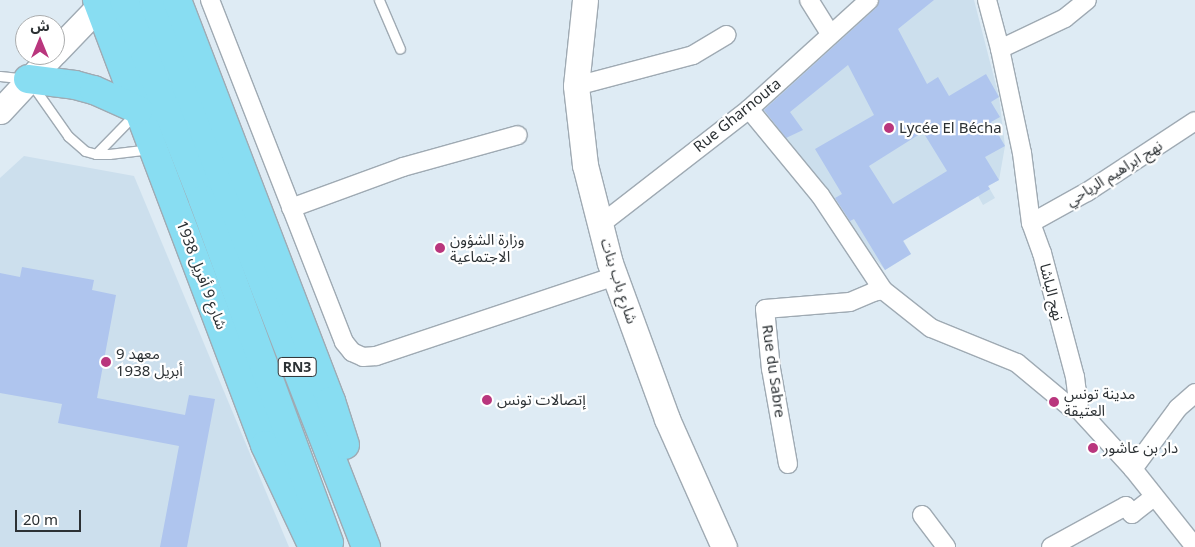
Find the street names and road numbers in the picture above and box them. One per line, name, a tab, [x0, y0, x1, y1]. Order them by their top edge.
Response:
street label: Rue Gharnouta	[690, 74, 784, 156]
street label: نهج ابراهيم الرياحي	[1062, 136, 1166, 210]
street label: شارع 9 أفريل 1938	[173, 218, 231, 332]
street label: شارع باب بنات	[597, 236, 641, 326]
street label: نهج الباشا	[1036, 261, 1068, 323]
street label: Rue du Sabre	[759, 323, 789, 419]
road number: RN3	[277, 356, 317, 378]

